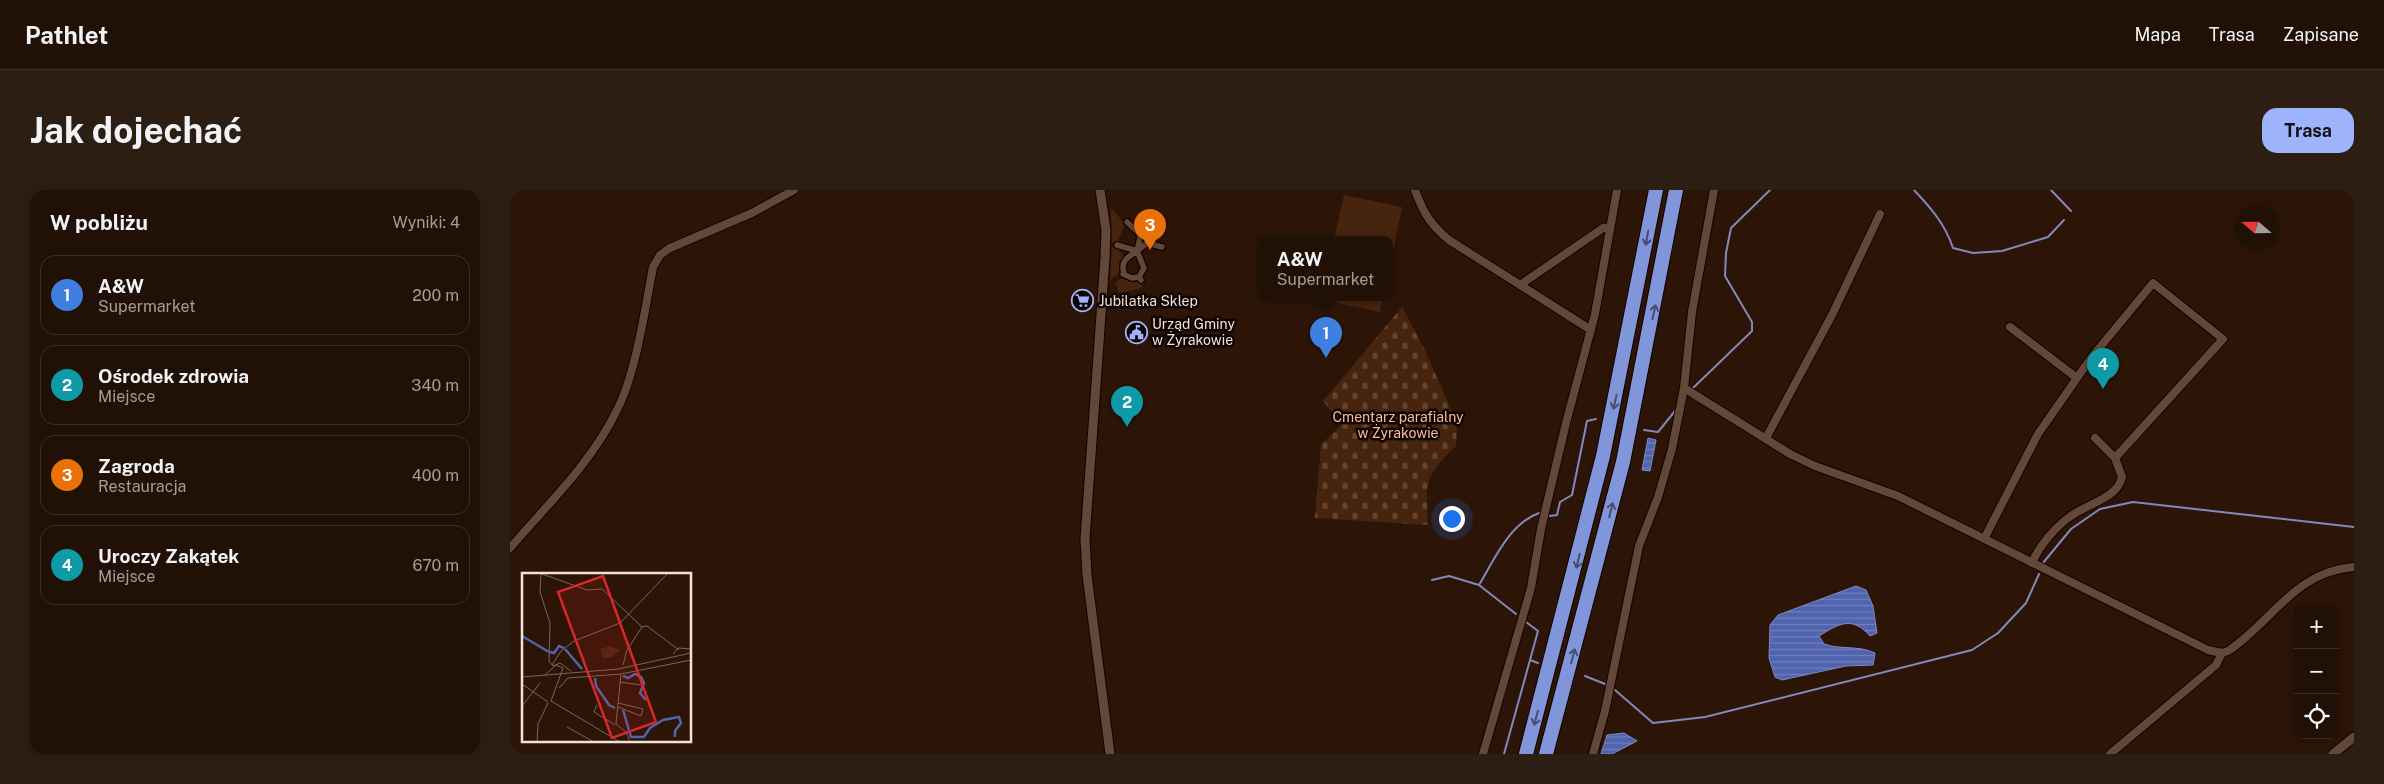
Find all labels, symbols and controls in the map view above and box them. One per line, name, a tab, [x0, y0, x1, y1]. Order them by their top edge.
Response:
text: Pathlet	[25, 21, 108, 49]
text: Mapa	[2134, 24, 2181, 45]
text: Trasa	[2209, 24, 2255, 45]
text: Zapisane	[2283, 24, 2359, 45]
button: Trasa	[2262, 108, 2354, 153]
text: Jak dojechać	[30, 110, 242, 151]
north arrow	[2234, 205, 2279, 250]
pin: 3	[1134, 209, 1166, 250]
text: W pobliżu	[50, 210, 148, 235]
text: Wyniki: 4	[392, 213, 460, 232]
one-way arrow	[1642, 230, 1652, 246]
popup	[1258, 236, 1393, 301]
text: A&W	[1277, 248, 1323, 270]
text: Supermarket	[1277, 270, 1374, 289]
text: A&W	[98, 275, 144, 297]
text: 1	[64, 286, 70, 305]
text: 200 m	[412, 286, 459, 305]
supermarket icon: Jubilatka Sklep	[1071, 289, 1095, 313]
place label: Jubilatka Sklep	[1099, 293, 1198, 309]
text: Supermarket	[98, 297, 195, 316]
one-way arrow	[1649, 305, 1659, 321]
place label: Urząd Gminy w Żyrakowie	[1152, 316, 1235, 348]
pin: 1	[1310, 317, 1342, 358]
public building icon: Urząd Gminy w Żyrakowie	[1124, 320, 1148, 344]
pin: 4	[2087, 348, 2119, 389]
text: Ośrodek zdrowia	[98, 365, 249, 387]
text: 2	[62, 376, 72, 395]
text: 340 m	[411, 376, 459, 395]
pin: 2	[1111, 386, 1143, 427]
text: Miejsce	[98, 387, 155, 406]
one-way arrow	[1610, 394, 1619, 410]
park label: Cmentarz parafialny w Żyrakowie	[1332, 409, 1464, 441]
text: Zagroda	[98, 455, 175, 477]
text: 3	[62, 466, 72, 485]
text: 400 m	[412, 466, 459, 485]
text: Restauracja	[98, 477, 186, 496]
one-way arrow	[1607, 502, 1616, 518]
your location	[1439, 506, 1465, 532]
text: Uroczy Zakątek	[98, 545, 239, 567]
one-way arrow	[1573, 552, 1582, 568]
text: 4	[62, 556, 72, 575]
text: 670 m	[413, 556, 459, 575]
text: Miejsce	[98, 567, 155, 586]
inset map	[522, 573, 691, 742]
map controls	[2294, 604, 2339, 739]
button: +	[2294, 604, 2339, 649]
one-way arrow	[1569, 649, 1579, 665]
button: −	[2294, 649, 2339, 694]
button: locate	[2294, 694, 2339, 739]
one-way arrow	[1530, 709, 1540, 725]

